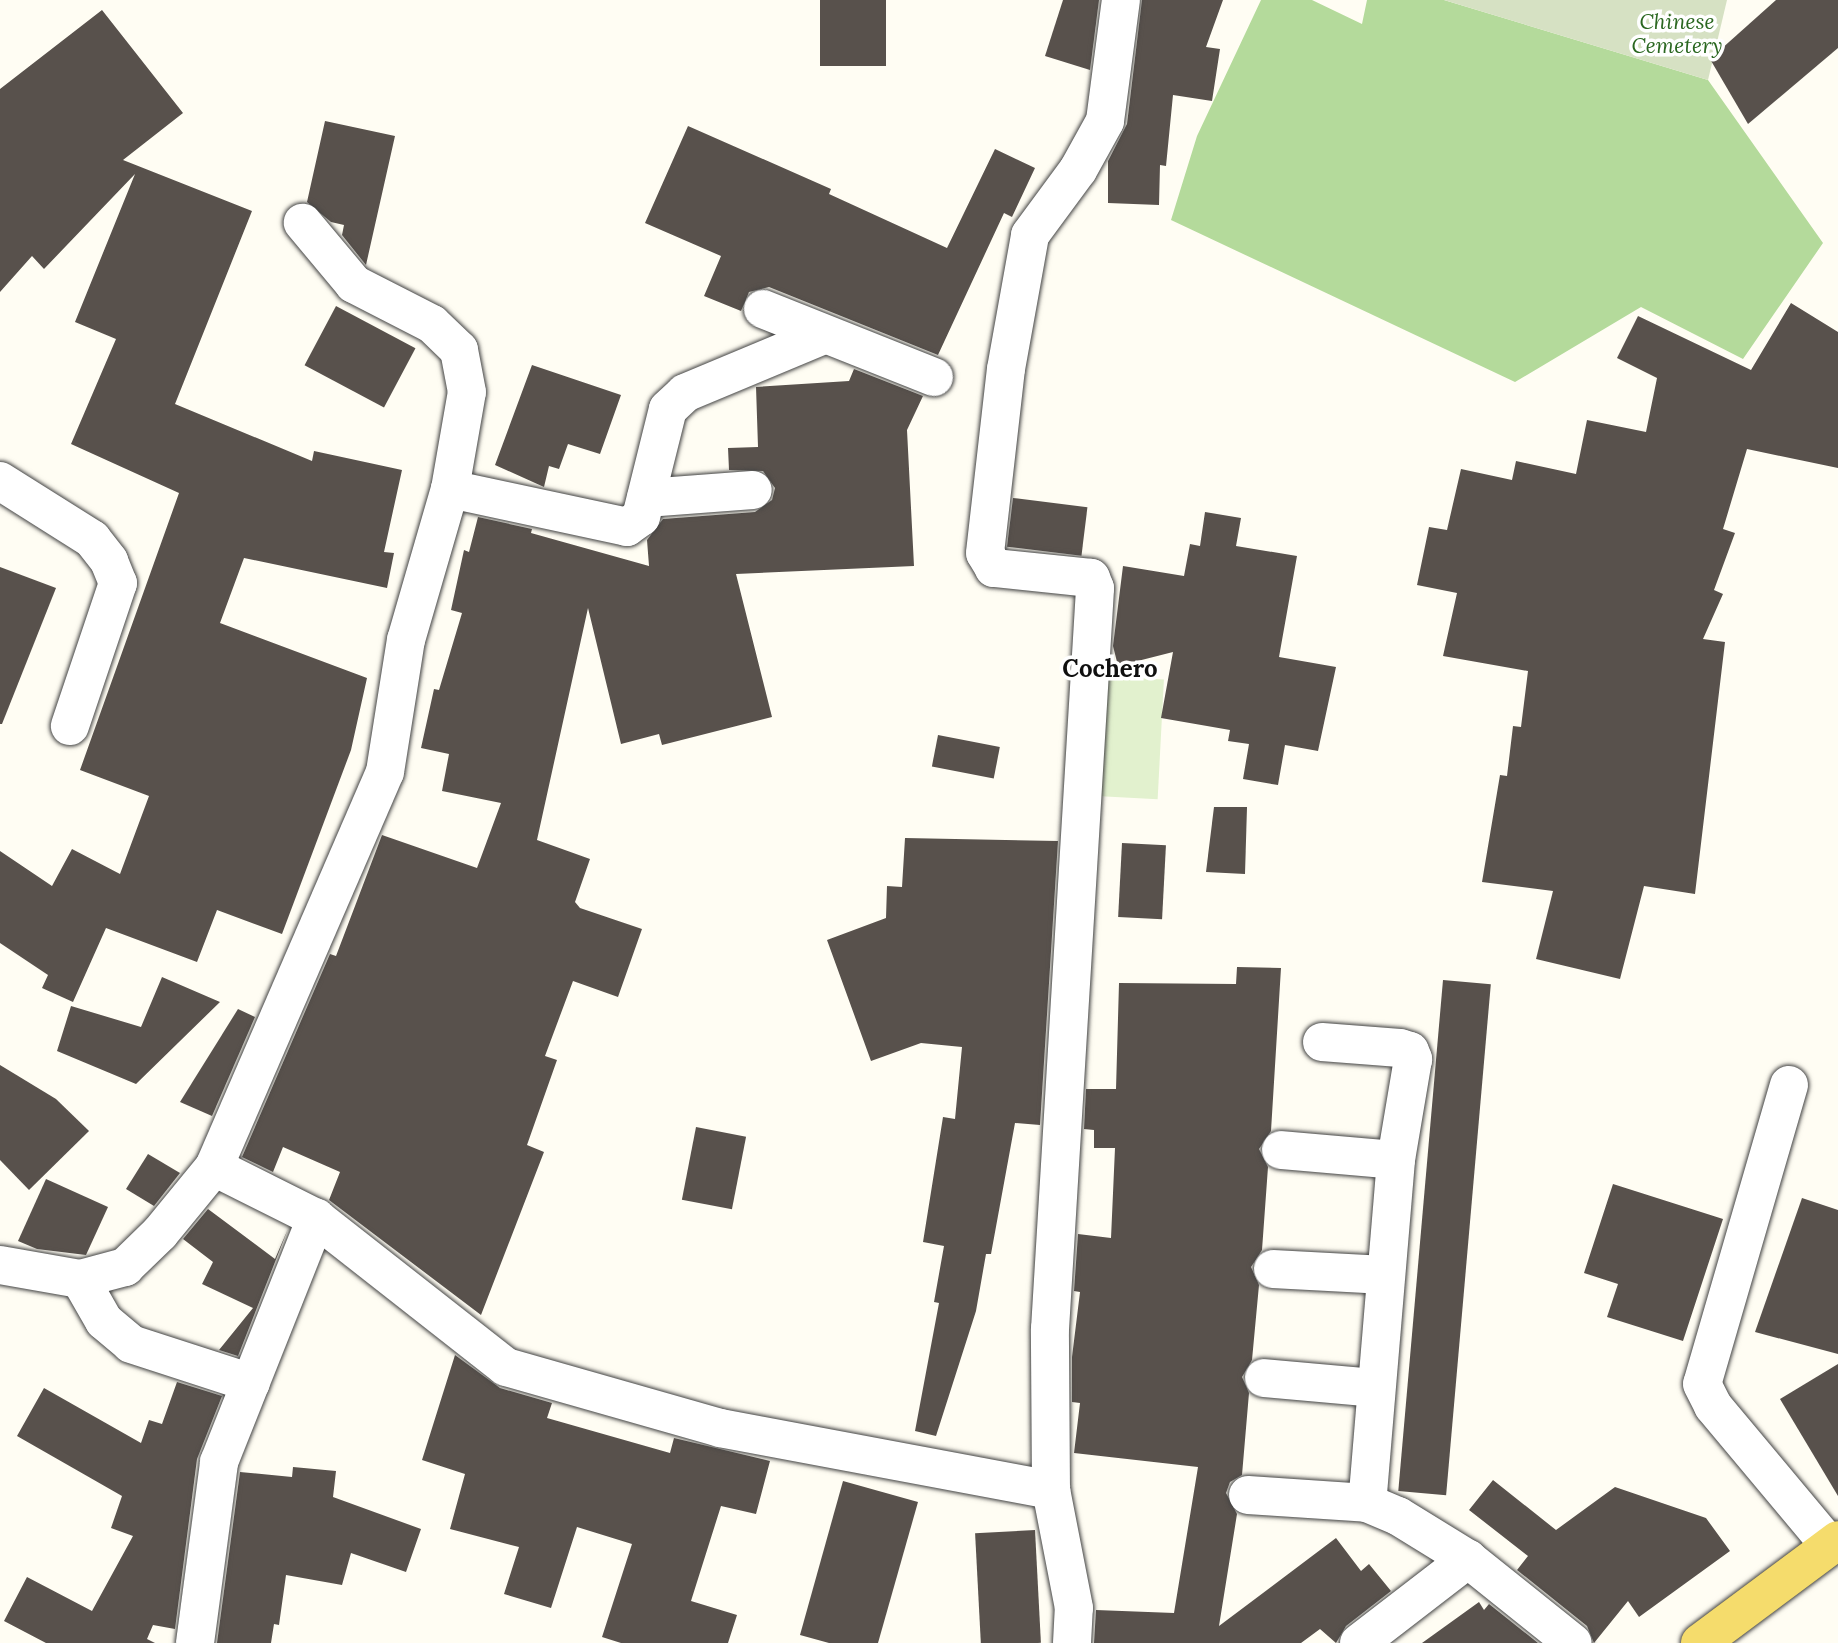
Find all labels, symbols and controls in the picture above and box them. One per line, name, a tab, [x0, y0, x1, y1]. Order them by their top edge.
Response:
park label: Chinese Cemetery	[1631, 9, 1723, 59]
district label: Cochero	[1062, 655, 1158, 683]

